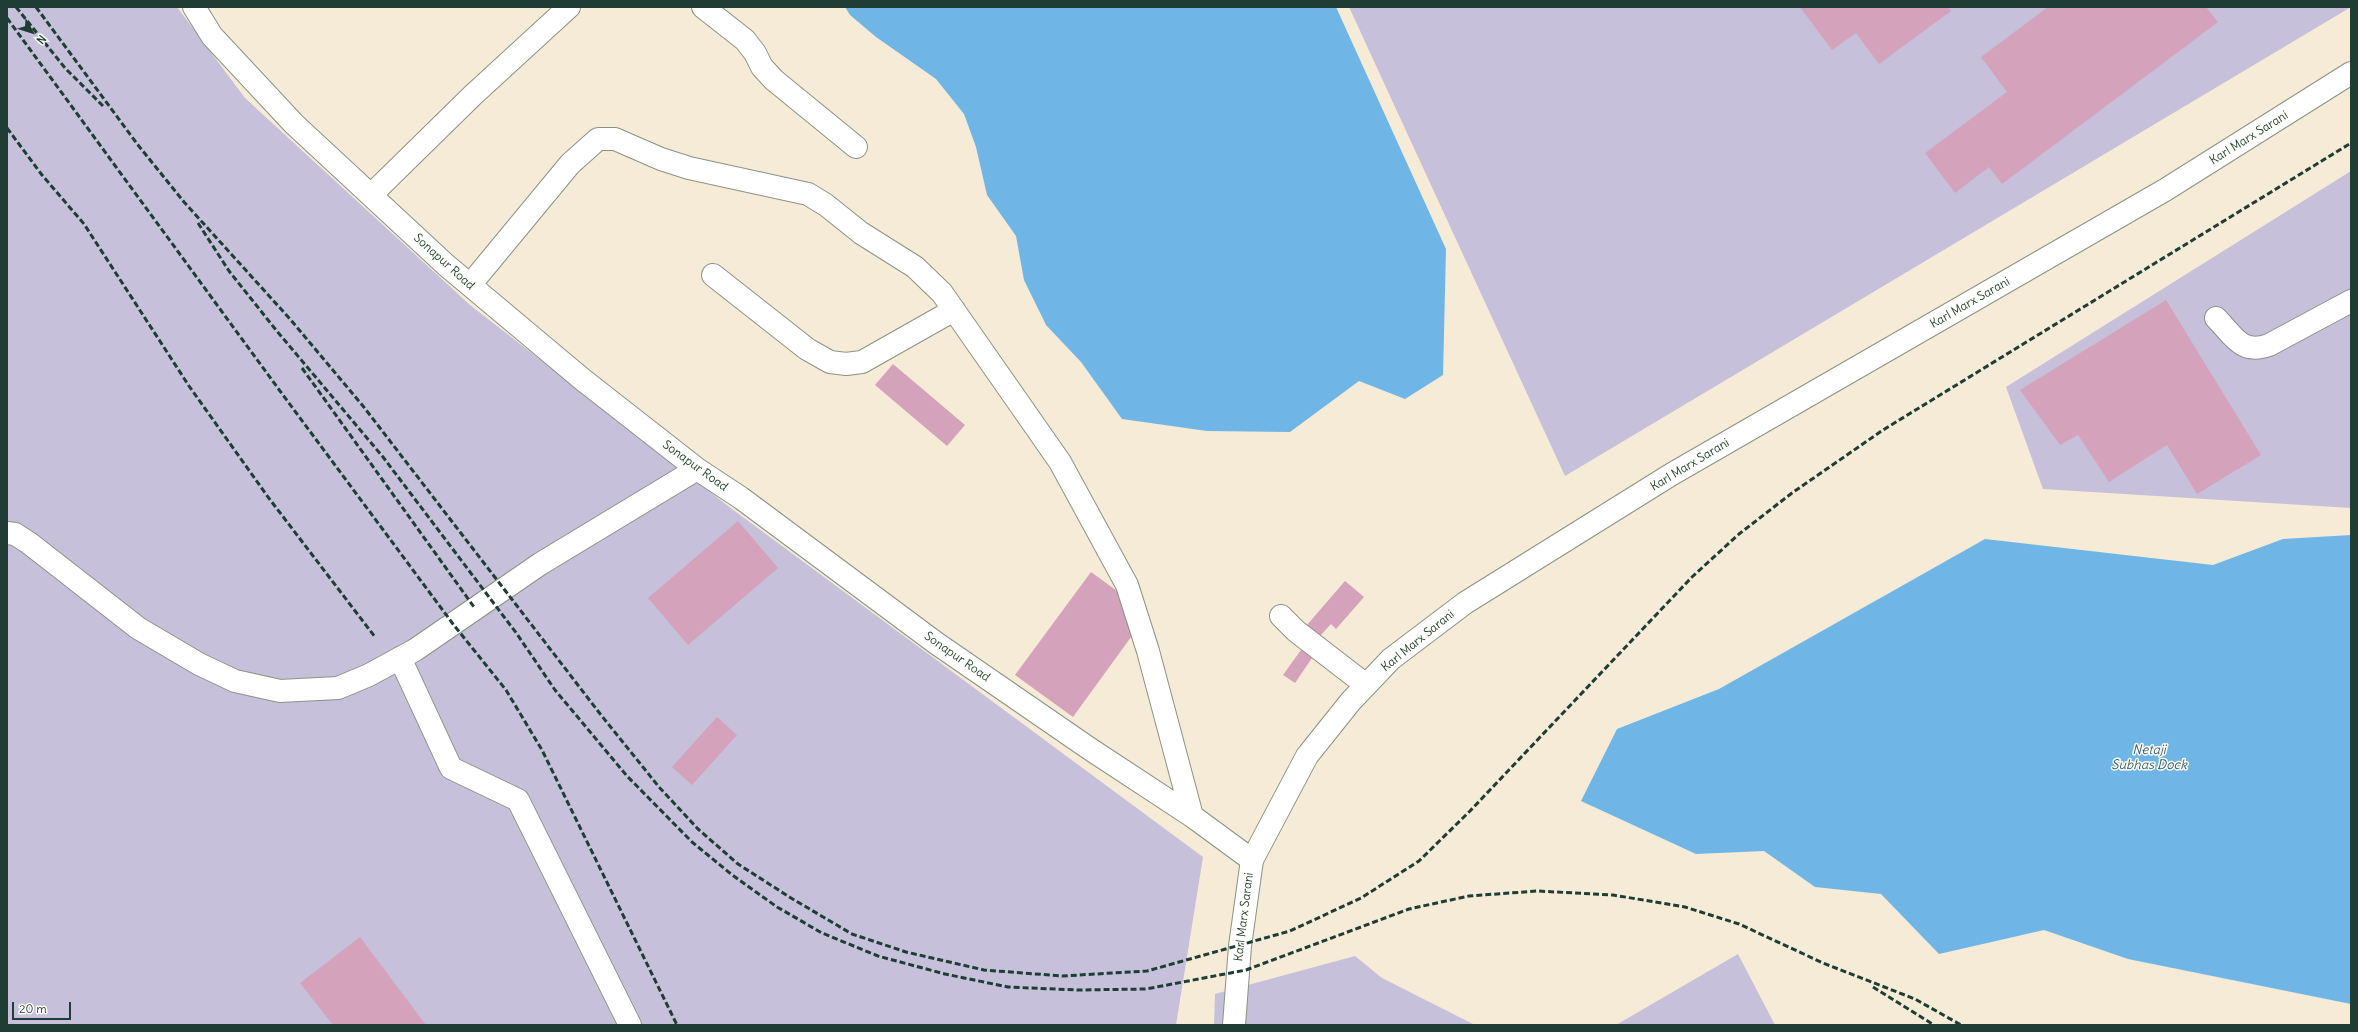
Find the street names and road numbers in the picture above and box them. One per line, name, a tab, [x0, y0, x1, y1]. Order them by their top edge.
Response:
street label: Karl Marx Sarani	[2207, 108, 2291, 168]
street label: Sonapur Road	[411, 231, 477, 293]
street label: Karl Marx Sarani	[1928, 274, 2012, 332]
street label: Karl Marx Sarani	[1648, 436, 1732, 494]
street label: Sonapur Road	[660, 438, 730, 494]
street label: Karl Marx Sarani	[1379, 607, 1457, 675]
street label: Sonapur Road	[921, 629, 993, 685]
street label: Karl Marx Sarani	[1231, 872, 1257, 962]

